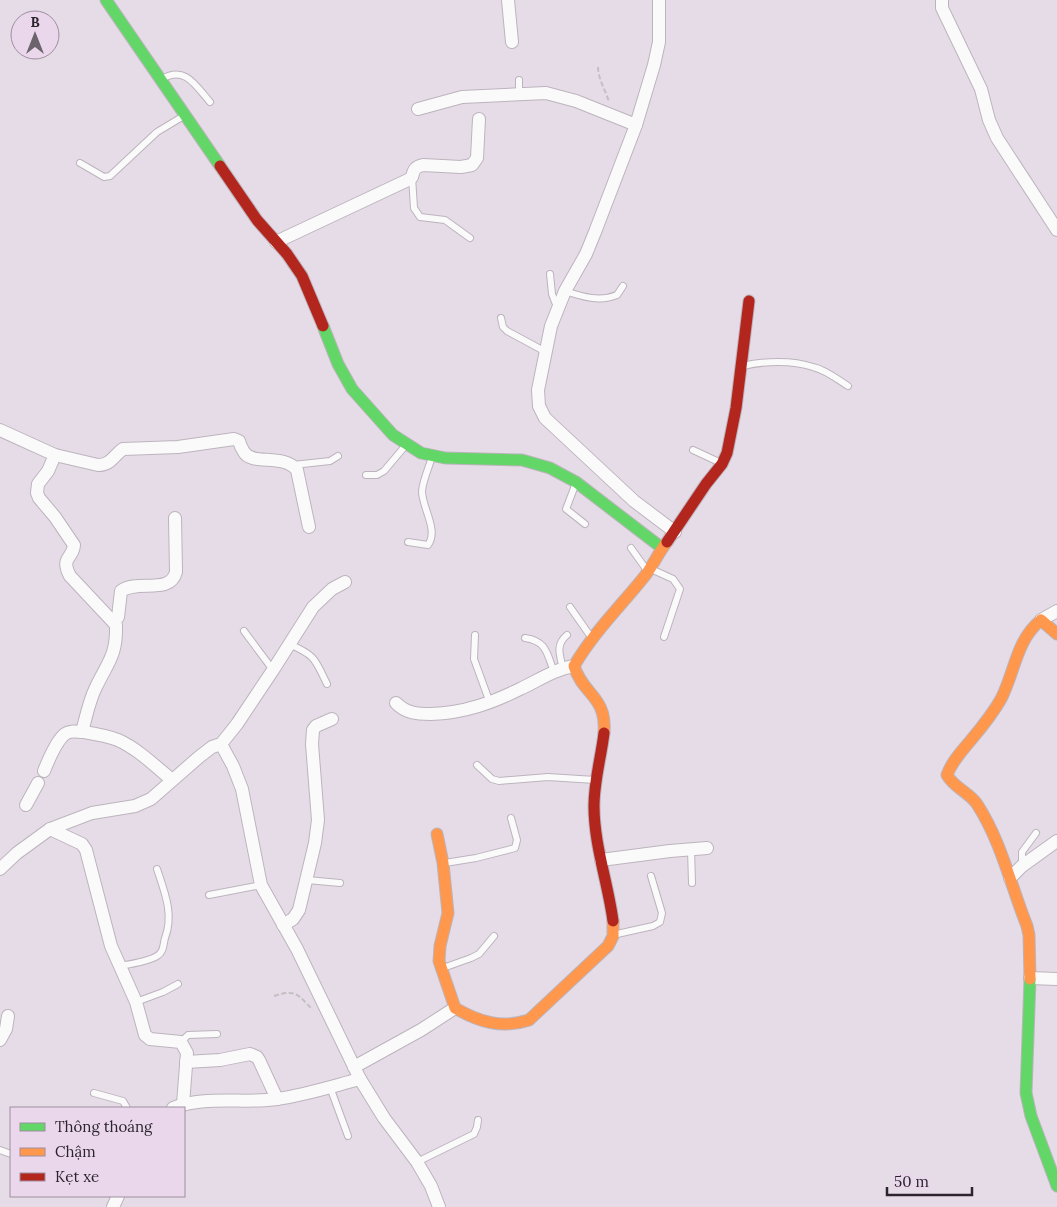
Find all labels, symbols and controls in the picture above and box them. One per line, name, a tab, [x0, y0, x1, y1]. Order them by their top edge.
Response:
north arrow	[10, 10, 60, 60]
text: B	[30, 13, 40, 31]
legend	[10, 1107, 185, 1197]
text: Thông thoáng	[55, 1117, 153, 1136]
text: Chậm	[55, 1142, 96, 1161]
scale bar	[887, 1164, 972, 1196]
text: Kẹt xe	[55, 1167, 99, 1186]
text: 50 m	[894, 1172, 929, 1191]

